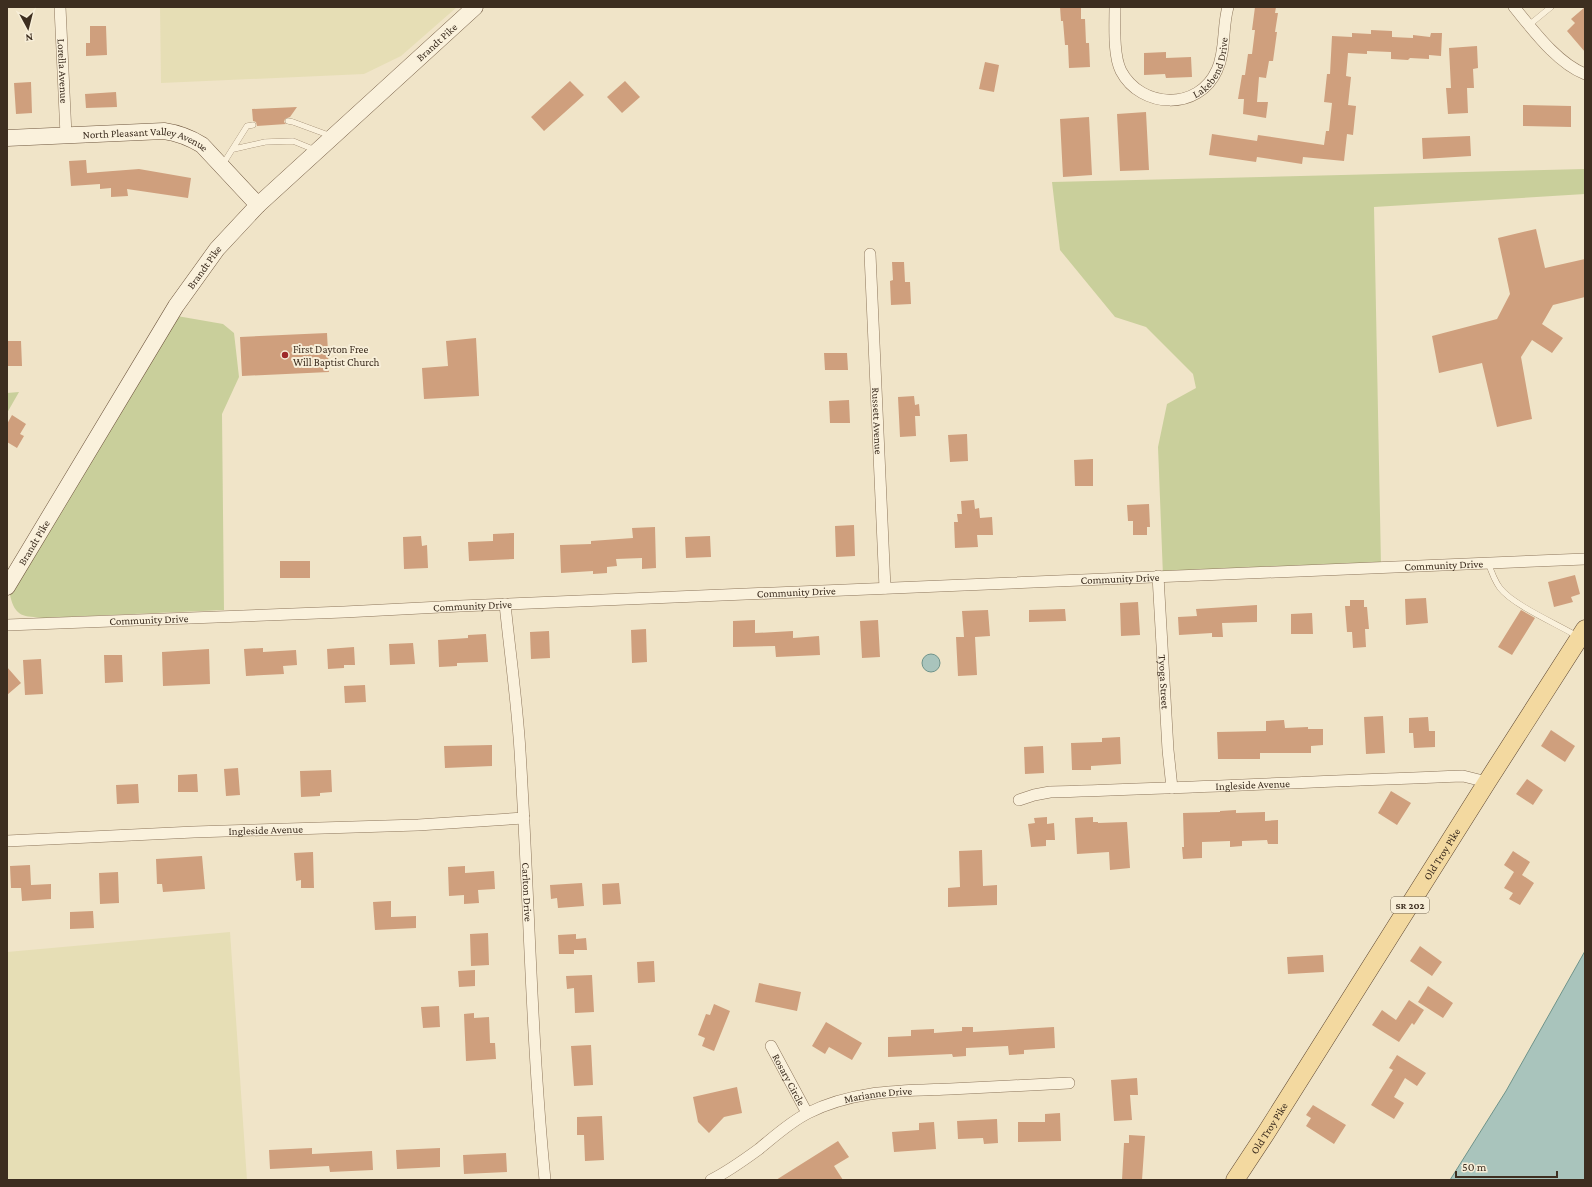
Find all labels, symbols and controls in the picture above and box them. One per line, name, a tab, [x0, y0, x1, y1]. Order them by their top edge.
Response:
north arrow	[8, 8, 48, 48]
street label: Brandt Pike	[414, 20, 459, 64]
text: N	[24, 32, 34, 44]
street label: Lakebend Drive	[1190, 37, 1230, 100]
street label: Lorella Avenue	[55, 38, 71, 104]
street label: North Pleasant Valley Avenue	[82, 125, 211, 154]
street label: Brandt Pike	[184, 242, 224, 291]
place label: First Dayton Free Will Baptist Church	[293, 343, 379, 369]
marker: First Dayton Free Will Baptist Church	[280, 350, 290, 360]
street label: Russett Avenue	[870, 387, 885, 455]
street label: Brandt Pike	[16, 517, 52, 567]
street label: Community Drive	[1404, 557, 1484, 573]
street label: Community Drive	[1080, 571, 1160, 586]
street label: Community Drive	[757, 584, 836, 600]
street label: Community Drive	[433, 598, 512, 613]
street label: Community Drive	[109, 612, 189, 627]
street label: Tyoga Street	[1156, 654, 1172, 710]
street label: Ingleside Avenue	[1215, 777, 1290, 793]
street label: Ingleside Avenue	[228, 823, 303, 838]
street label: Old Troy Pike	[1421, 826, 1462, 882]
street label: Carlton Drive	[520, 862, 535, 922]
road number: SR 202	[1391, 897, 1429, 913]
street label: Rosary Circle	[770, 1051, 808, 1108]
street label: Marianne Drive	[843, 1084, 912, 1105]
street label: Old Troy Pike	[1248, 1100, 1290, 1156]
scale bar	[1456, 1153, 1557, 1179]
text: 50 m	[1462, 1160, 1487, 1174]

